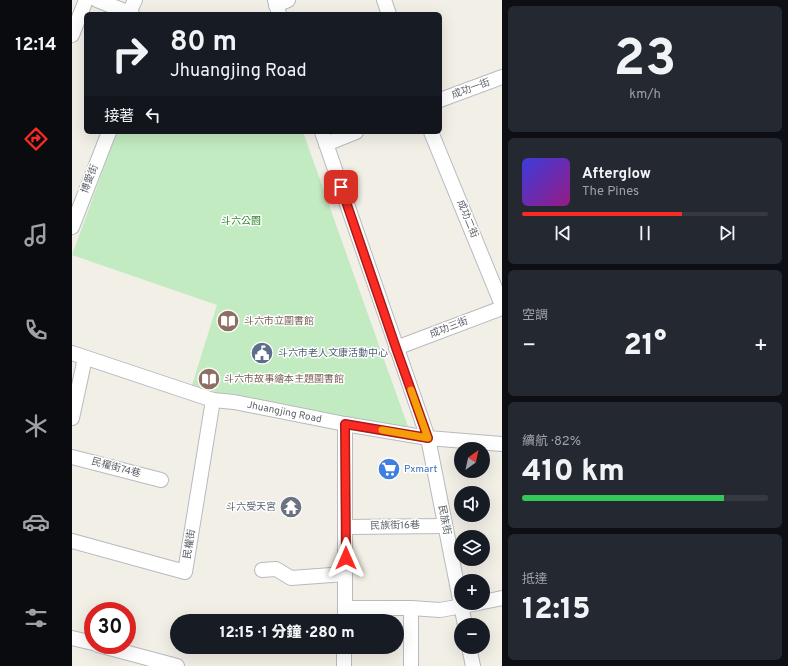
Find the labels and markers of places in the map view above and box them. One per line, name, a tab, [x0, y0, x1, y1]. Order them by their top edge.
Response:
pin	[324, 170, 358, 204]
library icon: 斗六市立圖書館	[215, 308, 241, 334]
place label: 斗六市立圖書館	[244, 315, 314, 328]
public building icon: 斗六市老人文康活動中心	[249, 340, 275, 366]
place label: 斗六市老人文康活動中心	[278, 347, 388, 360]
library icon: 斗六市故事繪本主題圖書館	[196, 366, 222, 392]
place label: 斗六市故事繪本主題圖書館	[224, 373, 344, 386]
supermarket icon: Pxmart	[376, 456, 402, 482]
place label: Pxmart	[404, 463, 437, 476]
temple icon: 斗六受天宮	[278, 494, 304, 520]
place label: 斗六受天宮	[226, 501, 276, 514]

